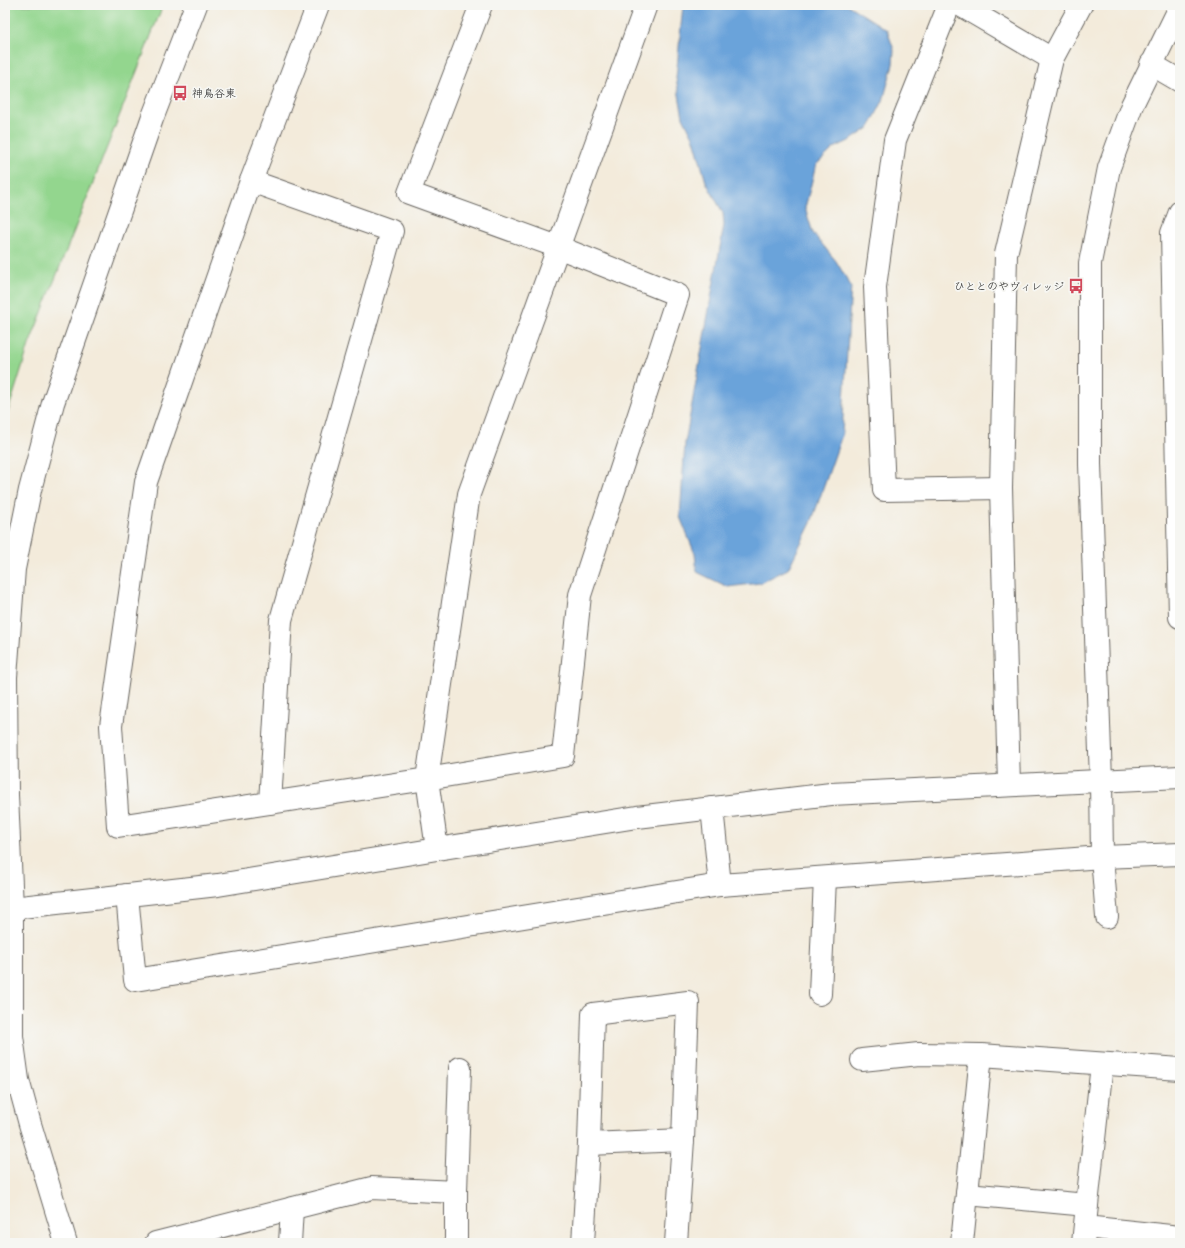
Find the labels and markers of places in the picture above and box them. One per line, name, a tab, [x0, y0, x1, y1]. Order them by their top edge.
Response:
bus stop icon: 神鳥谷東	[171, 84, 189, 102]
place label: 神鳥谷東	[192, 86, 236, 100]
bus stop icon: ひととのやヴィレッジ	[1067, 277, 1085, 295]
place label: ひととのやヴィレッジ	[954, 279, 1064, 293]

